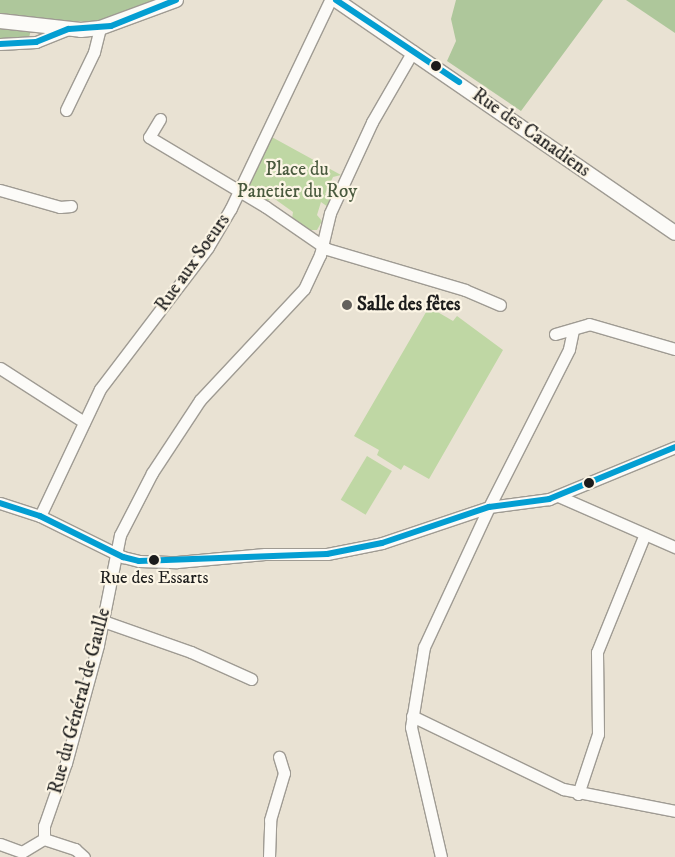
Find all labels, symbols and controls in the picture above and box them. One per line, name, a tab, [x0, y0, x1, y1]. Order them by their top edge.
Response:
unlabelled marker	[431, 61, 441, 71]
street label: Rue des Canadiens	[468, 84, 594, 182]
park label: Place du Panetier du Roy	[237, 159, 357, 203]
street label: Rue aux Soeurs	[151, 210, 235, 316]
place label: Salle des fêtes	[357, 294, 460, 316]
marker: Salle des fêtes	[341, 299, 353, 311]
unlabelled marker	[584, 478, 594, 488]
marker: Rue des Essarts	[149, 555, 159, 565]
place label: Rue des Essarts	[99, 567, 209, 589]
street label: Rue du Général de Gaulle	[44, 606, 116, 796]

